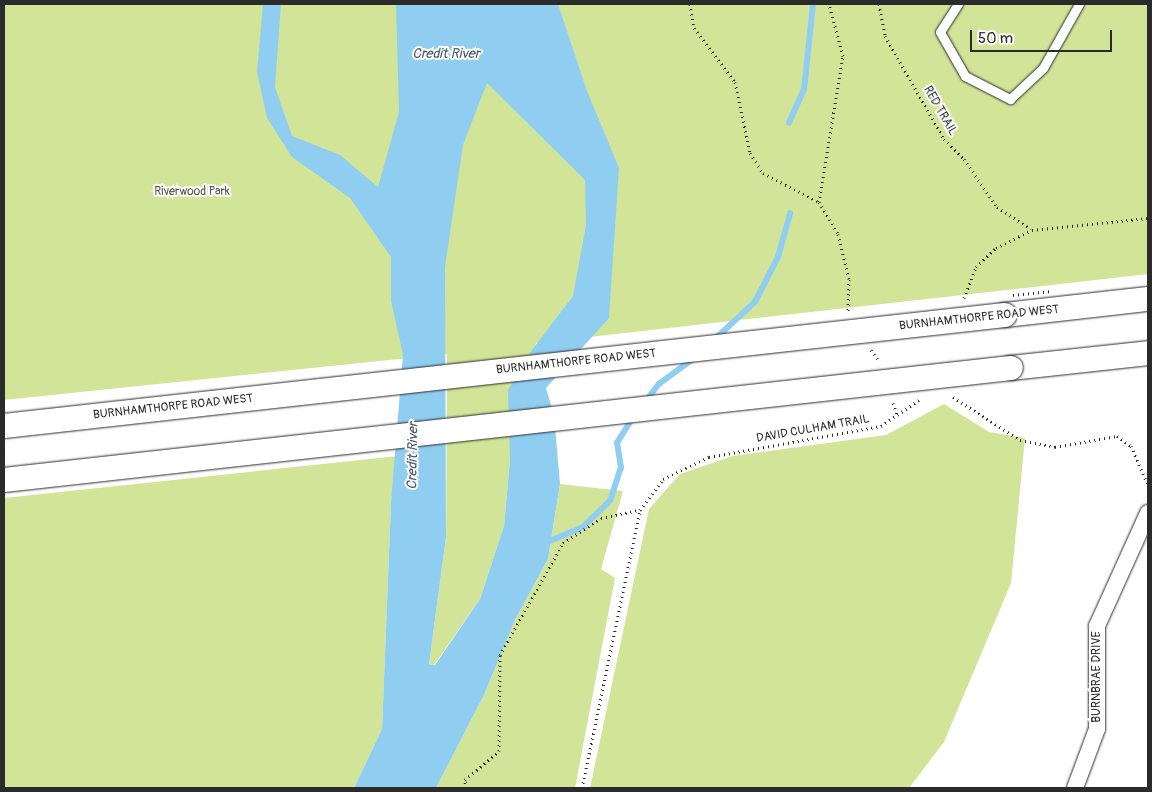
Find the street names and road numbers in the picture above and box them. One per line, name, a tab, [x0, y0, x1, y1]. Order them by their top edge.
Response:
street label: RED TRAIL	[920, 84, 960, 138]
street label: BURNHAMTHORPE ROAD WEST	[898, 302, 1060, 334]
street label: BURNHAMTHORPE ROAD WEST	[495, 346, 657, 378]
street label: BURNHAMTHORPE ROAD WEST	[92, 391, 254, 423]
street label: DAVID CULHAM TRAIL	[755, 412, 871, 446]
street label: BURNBRAE DRIVE	[1090, 631, 1104, 723]

